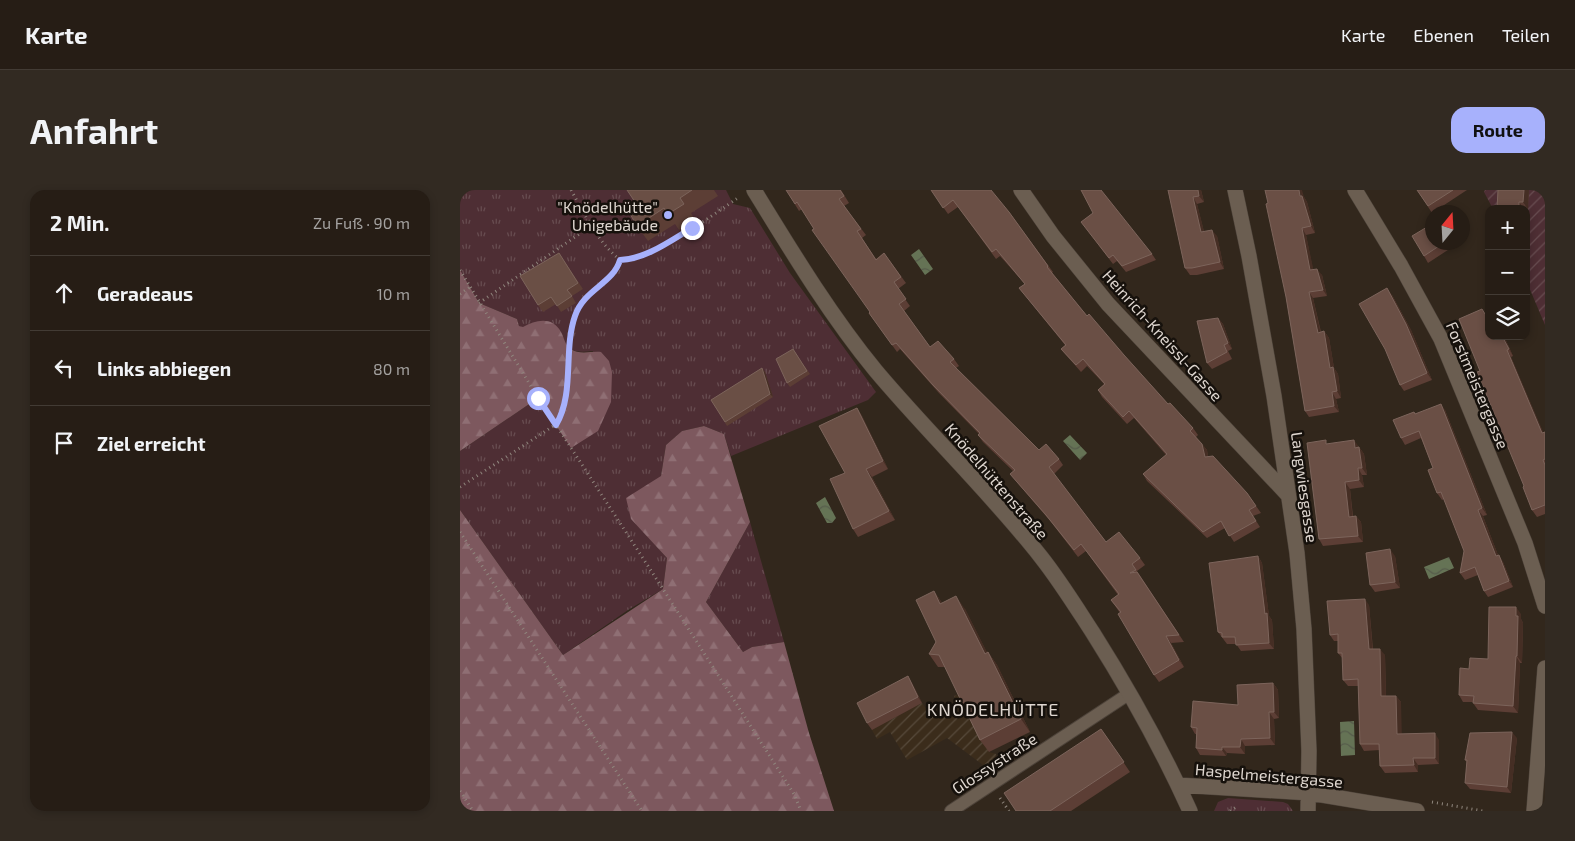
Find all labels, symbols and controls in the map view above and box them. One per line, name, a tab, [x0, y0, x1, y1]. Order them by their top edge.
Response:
text: Karte	[25, 20, 88, 49]
text: Karte	[1341, 24, 1385, 46]
text: Ebenen	[1413, 24, 1474, 46]
text: Teilen	[1502, 24, 1550, 46]
button: Route	[1451, 107, 1545, 153]
text: Anfahrt	[30, 109, 158, 151]
place label: "Knödelhütte" Unigebäude	[557, 197, 658, 234]
north arrow	[1425, 205, 1470, 250]
map controls	[1485, 205, 1530, 340]
button: +	[1485, 205, 1530, 250]
marker: "Knödelhütte" Unigebäude	[662, 209, 674, 221]
text: 2 Min.	[50, 210, 110, 235]
text: Zu Fuß · 90 m	[313, 213, 410, 232]
route end	[681, 217, 704, 240]
button: −	[1485, 250, 1530, 295]
street label: Heinrich-Kneissl-Gasse	[1099, 265, 1227, 405]
icon: ahead	[50, 279, 78, 307]
text: Geradeaus	[97, 282, 193, 305]
text: 10 m	[376, 284, 410, 303]
button: layers	[1485, 295, 1530, 340]
street label: Forstmeistergasse	[1443, 319, 1513, 451]
icon: left	[50, 354, 78, 382]
text: Links abbiegen	[97, 357, 231, 380]
text: 80 m	[373, 359, 410, 378]
route start	[527, 387, 550, 410]
street label: Knödelhüttenstraße	[941, 419, 1053, 543]
icon: arrive	[50, 429, 78, 457]
street label: Langwiesgasse	[1288, 430, 1322, 544]
text: Ziel erreicht	[97, 432, 206, 455]
district label: KNÖDELHÜTTE	[927, 698, 1059, 720]
street label: Glossystraße	[948, 729, 1040, 797]
street label: Haspelmeistergasse	[1194, 759, 1344, 791]

